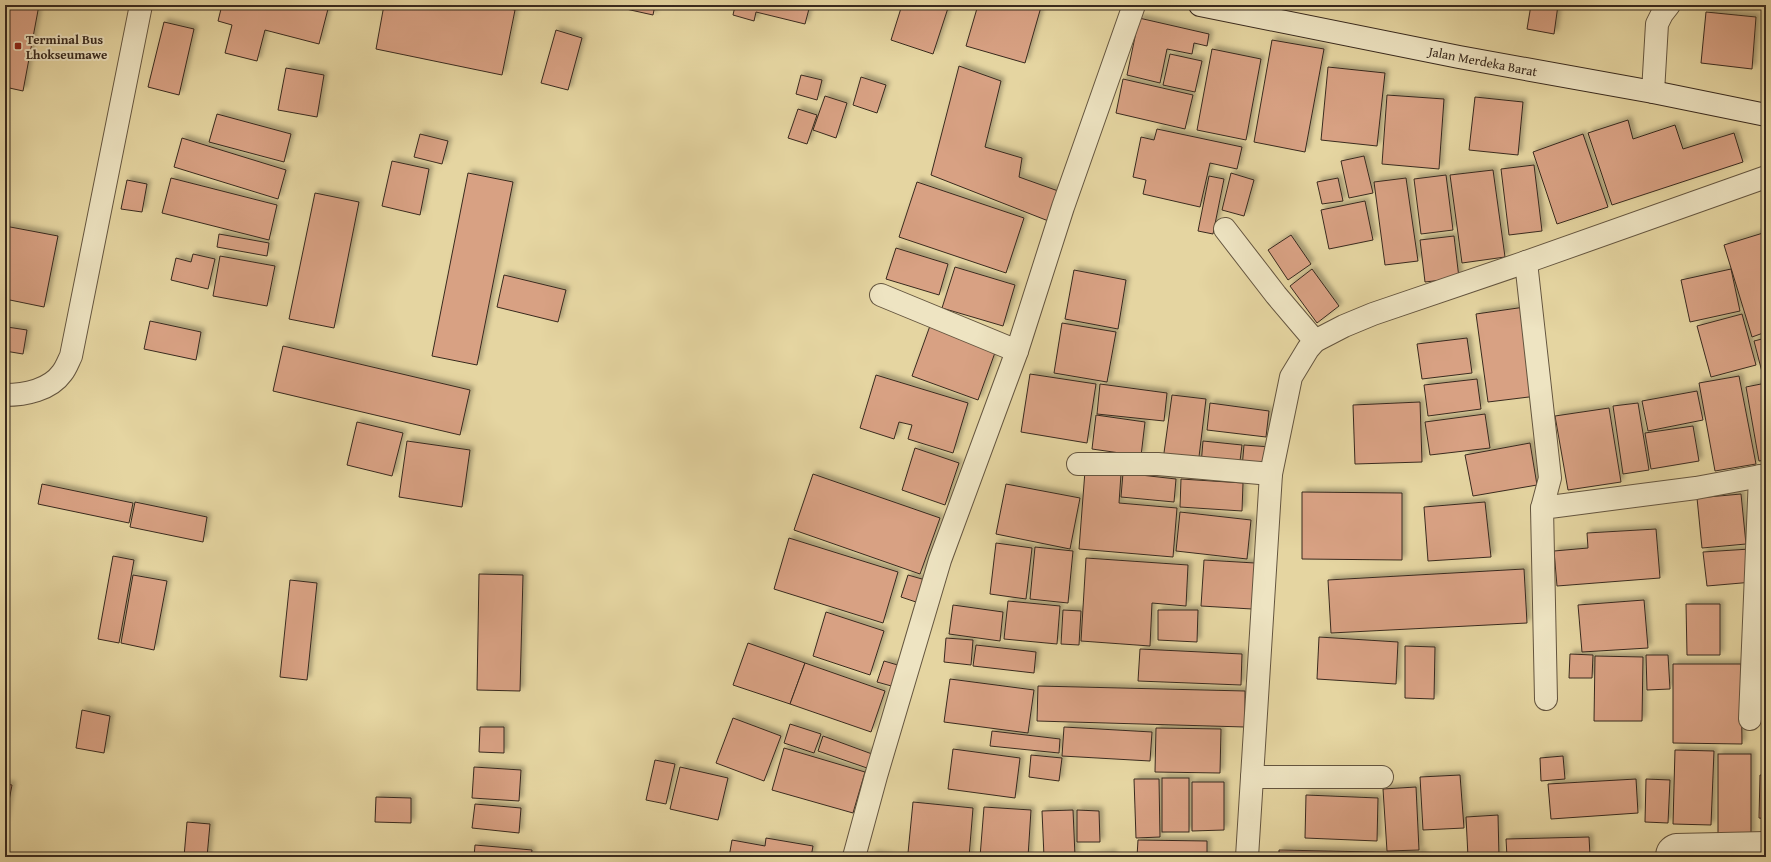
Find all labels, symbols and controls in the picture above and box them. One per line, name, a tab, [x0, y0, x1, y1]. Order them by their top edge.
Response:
place label: Terminal Bus Lhokseumawe	[26, 30, 107, 64]
marker: Terminal Bus Lhokseumawe	[13, 41, 23, 51]
street label: Jalan Merdeka Barat	[1425, 41, 1539, 81]

